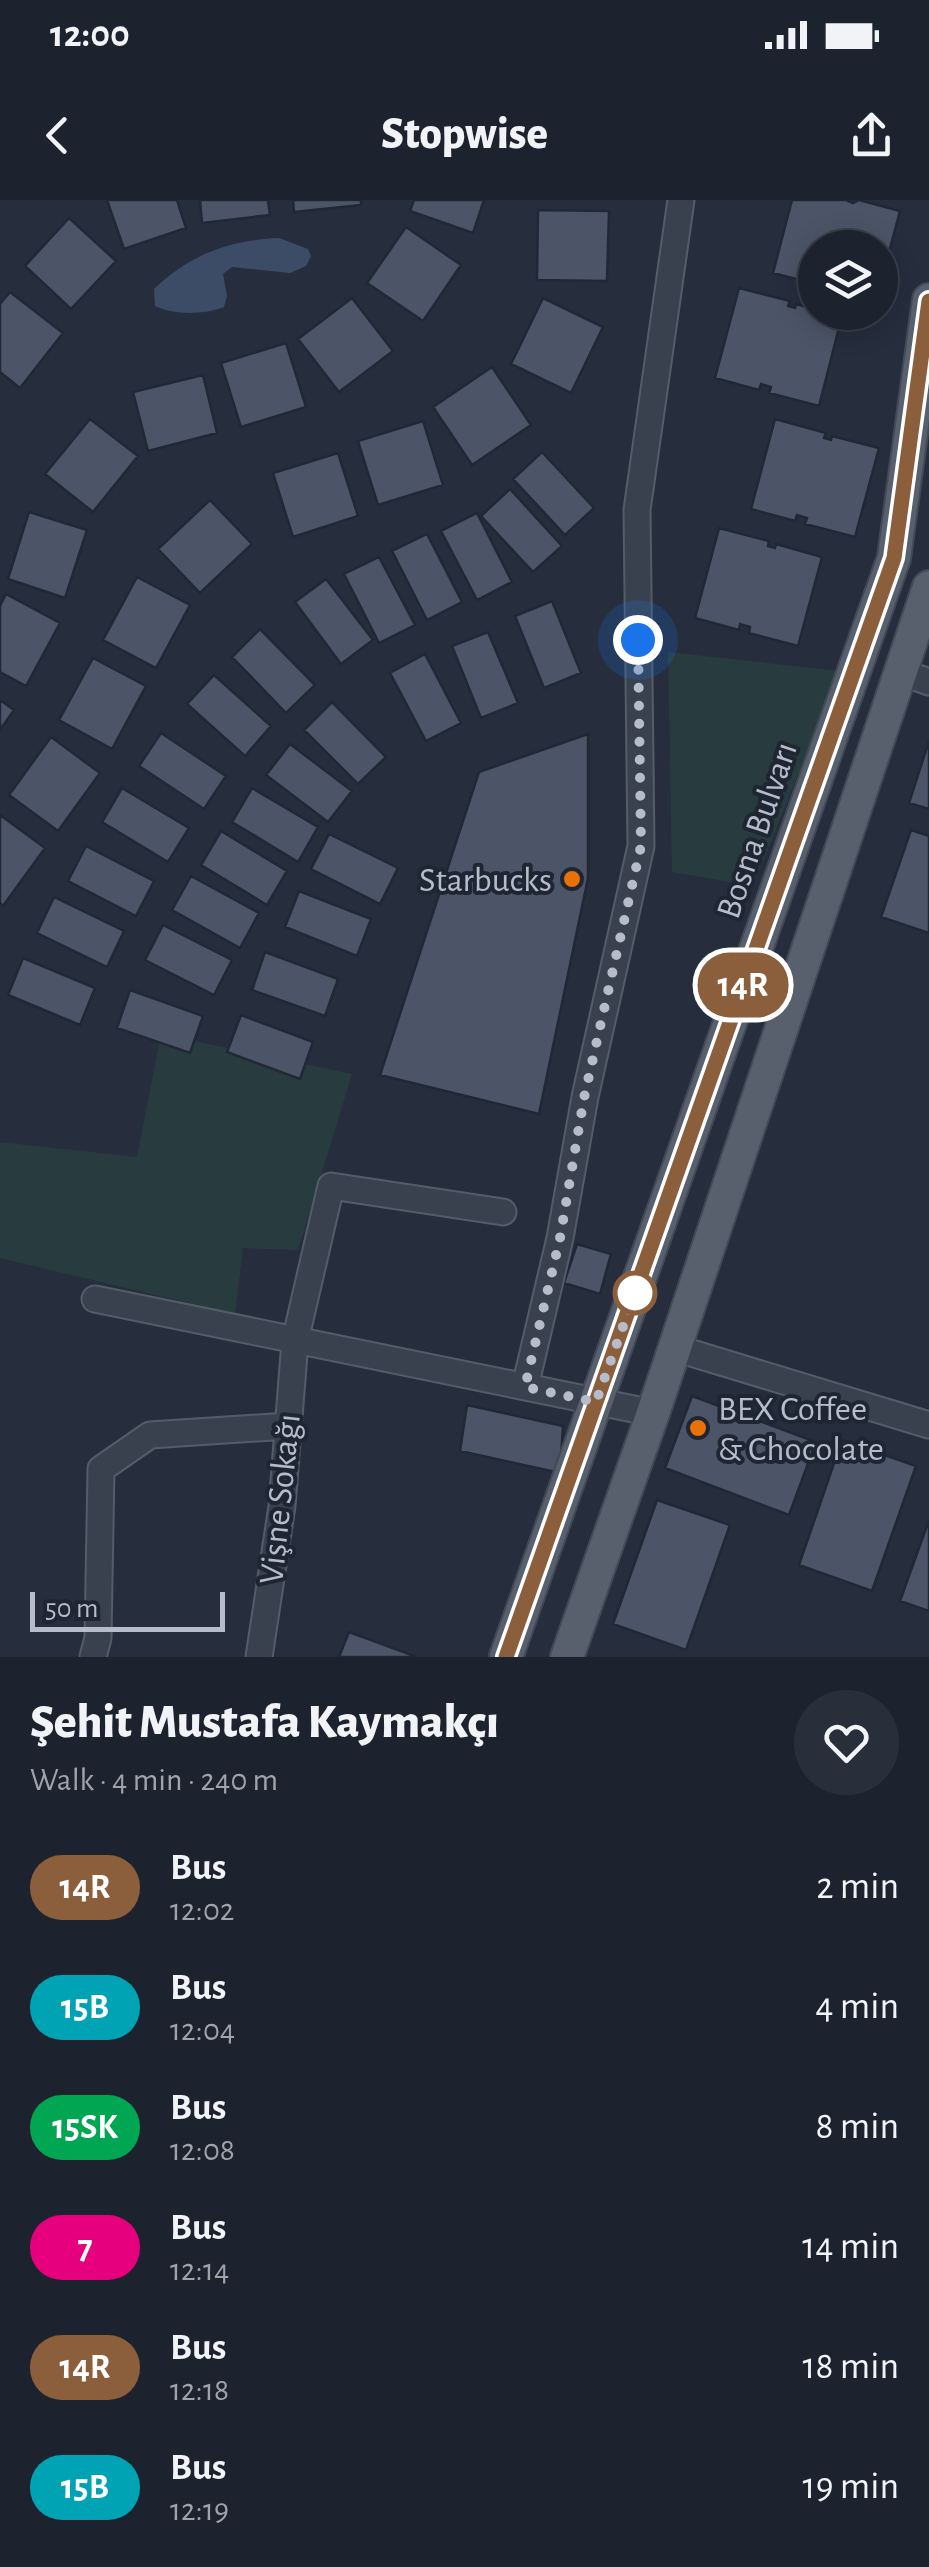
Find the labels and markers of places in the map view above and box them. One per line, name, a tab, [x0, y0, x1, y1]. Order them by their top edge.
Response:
place label: Starbucks	[419, 863, 552, 898]
marker: Starbucks	[561, 868, 583, 890]
unlabelled marker	[614, 1272, 656, 1314]
place label: BEX Coffee & Chocolate	[718, 1392, 884, 1467]
marker: BEX Coffee & Chocolate	[687, 1417, 709, 1439]

